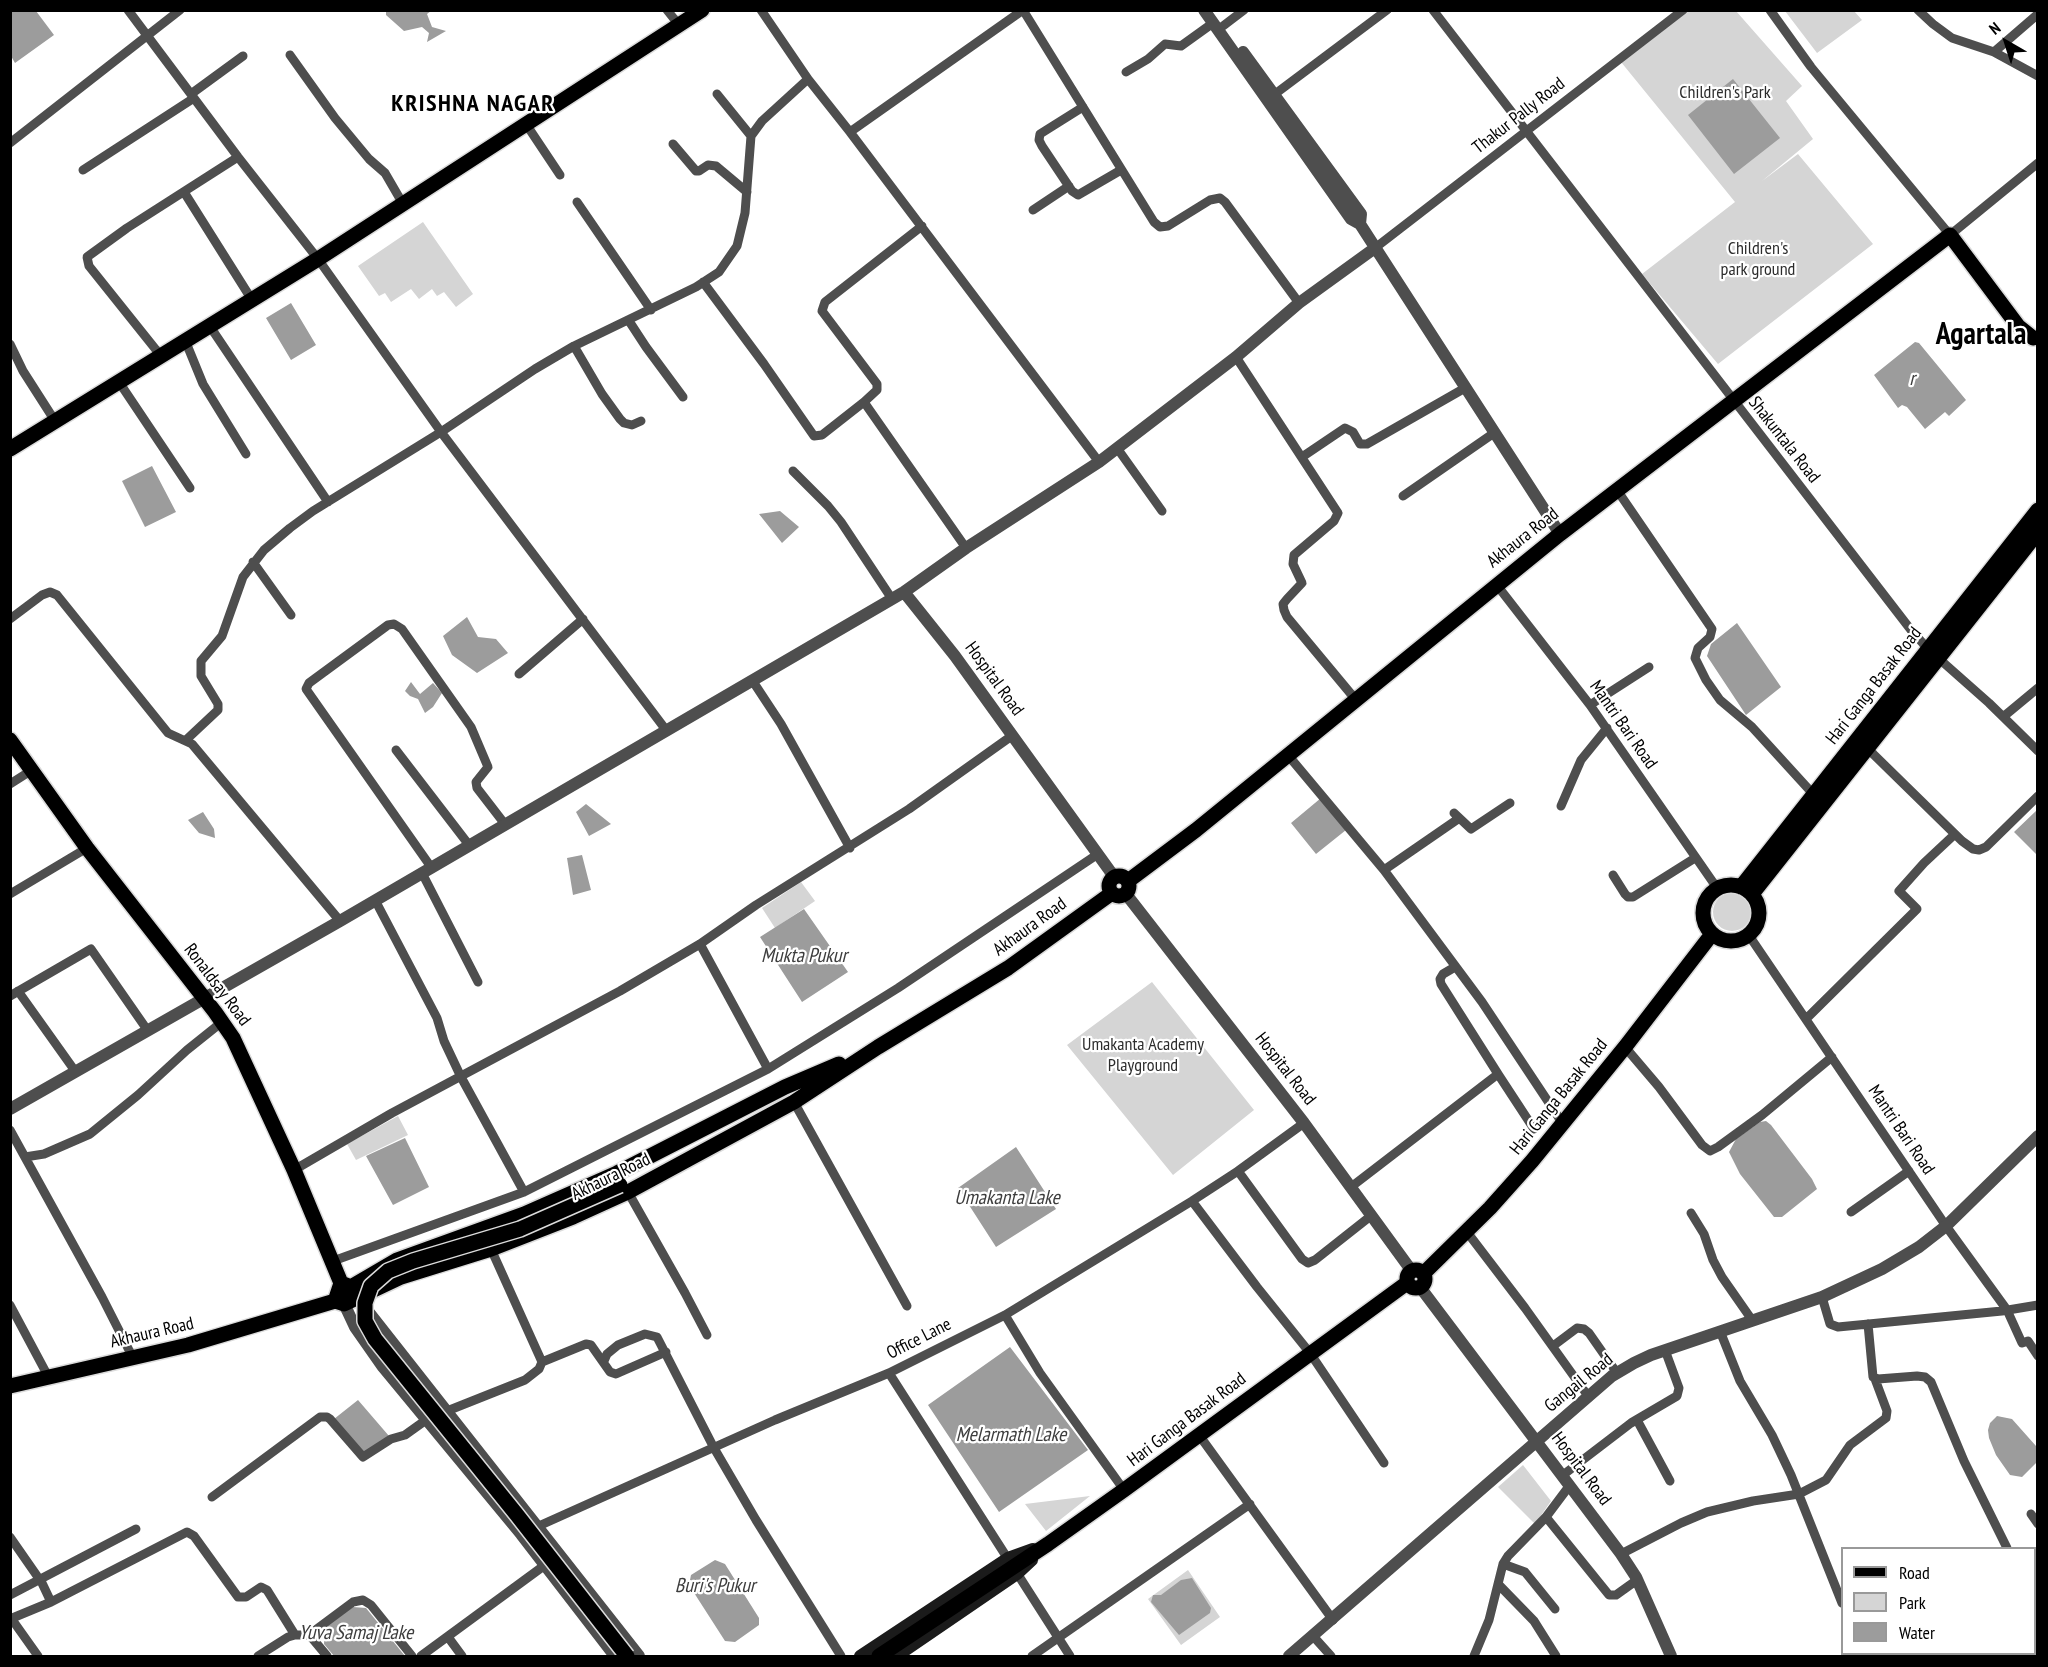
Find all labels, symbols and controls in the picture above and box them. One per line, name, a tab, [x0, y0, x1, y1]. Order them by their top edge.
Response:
north arrow	[1976, 12, 2036, 72]
text: N	[1985, 18, 2004, 39]
street label: Thakur Pally Road	[1469, 73, 1569, 159]
park label: Children's Park	[1679, 82, 1771, 104]
district label: KRISHNA NAGAR	[391, 90, 555, 118]
park label: Children's park ground	[1721, 238, 1795, 280]
district label: Agartala	[1936, 317, 2026, 353]
water label: r	[1909, 367, 1915, 391]
street label: Shakuntala Road	[1744, 393, 1824, 487]
street label: Akhaura Road	[1483, 503, 1563, 573]
street label: Hari Ganga Basak Road	[1822, 623, 1926, 749]
street label: Hospital Road	[960, 638, 1028, 720]
street label: Mantri Bari Road	[1585, 677, 1661, 773]
street label: Akhaura Road	[989, 893, 1071, 961]
street label: Ronaldsay Road	[179, 940, 255, 1030]
water label: Mukta Pukur	[761, 944, 847, 968]
street label: Hospital Road	[1250, 1028, 1320, 1110]
park label: Umakanta Academy Playground	[1082, 1034, 1204, 1076]
street label: Hari Ganga Basak Road	[1506, 1035, 1612, 1159]
street label: Mantri Bari Road	[1863, 1081, 1939, 1179]
street label: Akhaura Road	[568, 1149, 654, 1205]
water label: Umakanta Lake	[954, 1186, 1060, 1210]
street label: Akhaura Road	[108, 1313, 196, 1353]
street label: Office Lane	[883, 1314, 955, 1364]
street label: Gangail Road	[1541, 1349, 1617, 1417]
street label: Hari Ganga Basak Road	[1124, 1368, 1250, 1472]
water label: Melarmath Lake	[956, 1423, 1066, 1447]
street label: Hospital Road	[1546, 1428, 1616, 1510]
legend	[1841, 1547, 2036, 1655]
text: Road	[1899, 1561, 1930, 1584]
water label: Buri's Pukur	[675, 1574, 755, 1598]
text: Park	[1899, 1591, 1926, 1614]
water label: Yuva Samaj Lake	[299, 1621, 413, 1645]
text: Water	[1899, 1621, 1935, 1644]

